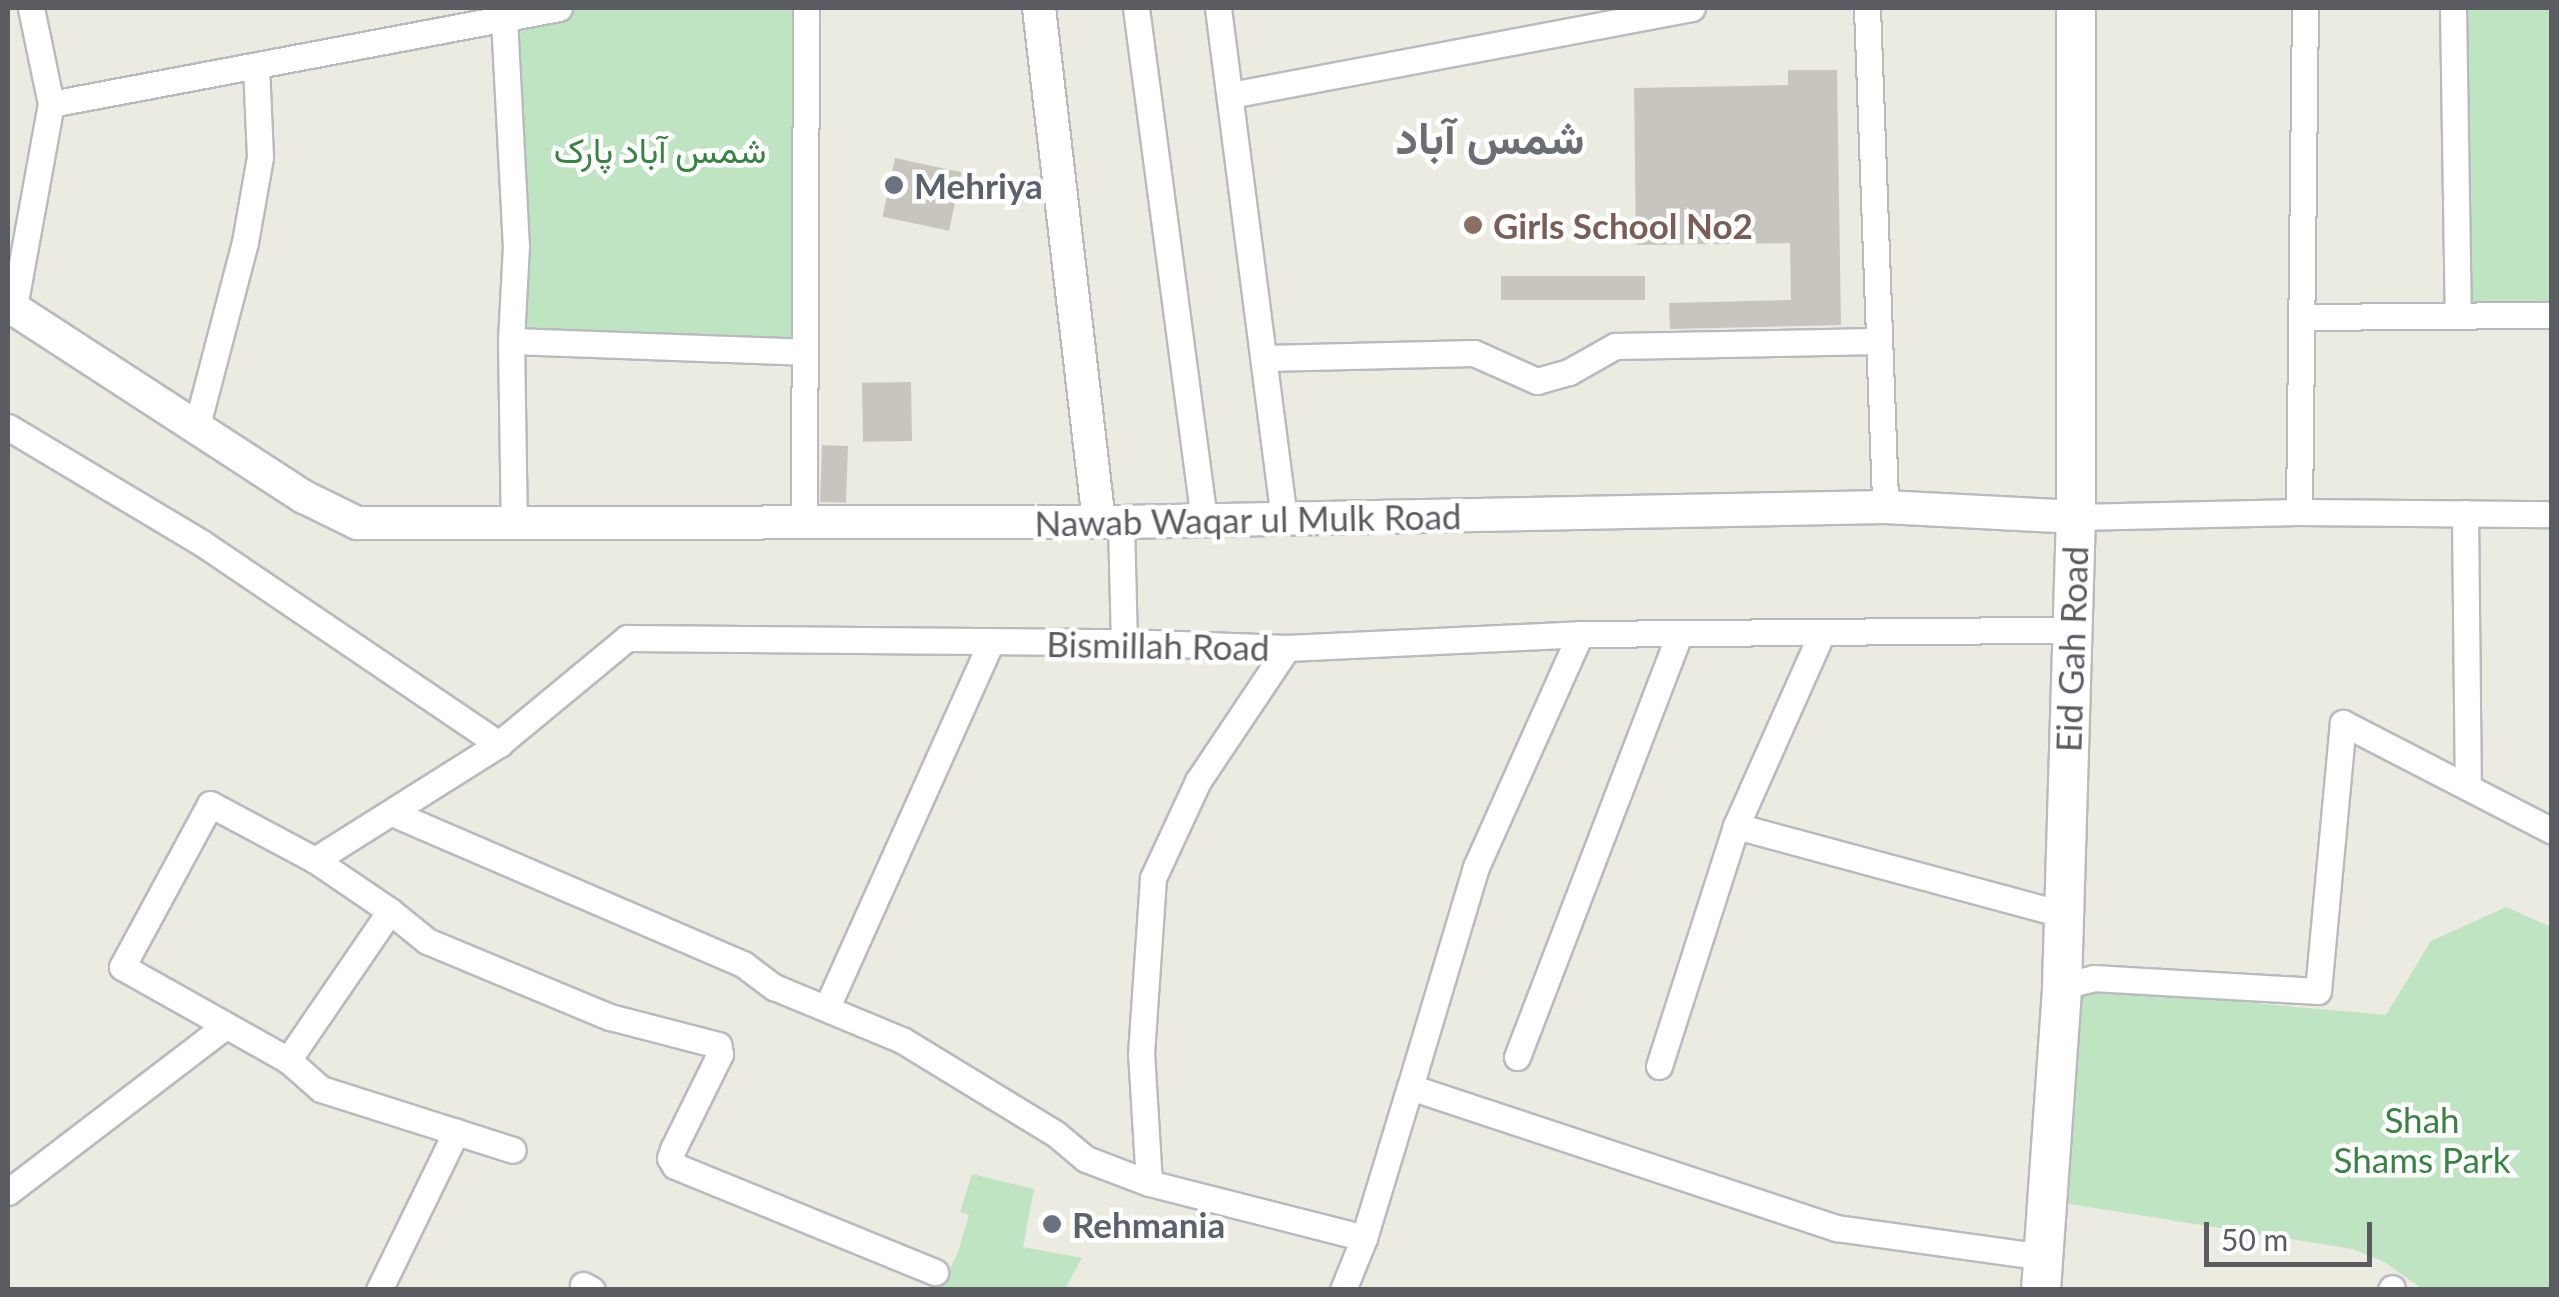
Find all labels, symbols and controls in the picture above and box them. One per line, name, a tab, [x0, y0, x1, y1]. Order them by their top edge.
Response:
district label: شمس آباد	[1396, 111, 1584, 165]
park label: شمس آباد پارک	[554, 128, 766, 170]
place label: Mehriya	[914, 164, 1043, 206]
marker: Mehriya	[883, 174, 905, 196]
place label: Girls School No2	[1493, 204, 1753, 246]
marker: Girls School No2	[1462, 214, 1484, 236]
street label: Nawab Waqar ul Mulk Road	[1034, 494, 1462, 544]
street label: Eid Gah Road	[2046, 545, 2096, 753]
street label: Bismillah Road	[1046, 622, 1270, 668]
park label: Shah Shams Park	[2334, 1098, 2510, 1180]
scale bar	[2209, 1202, 2376, 1264]
place label: Rehmania	[1072, 1203, 1225, 1245]
marker: Rehmania	[1041, 1213, 1063, 1235]
text: 50 m	[2221, 1221, 2288, 1257]

